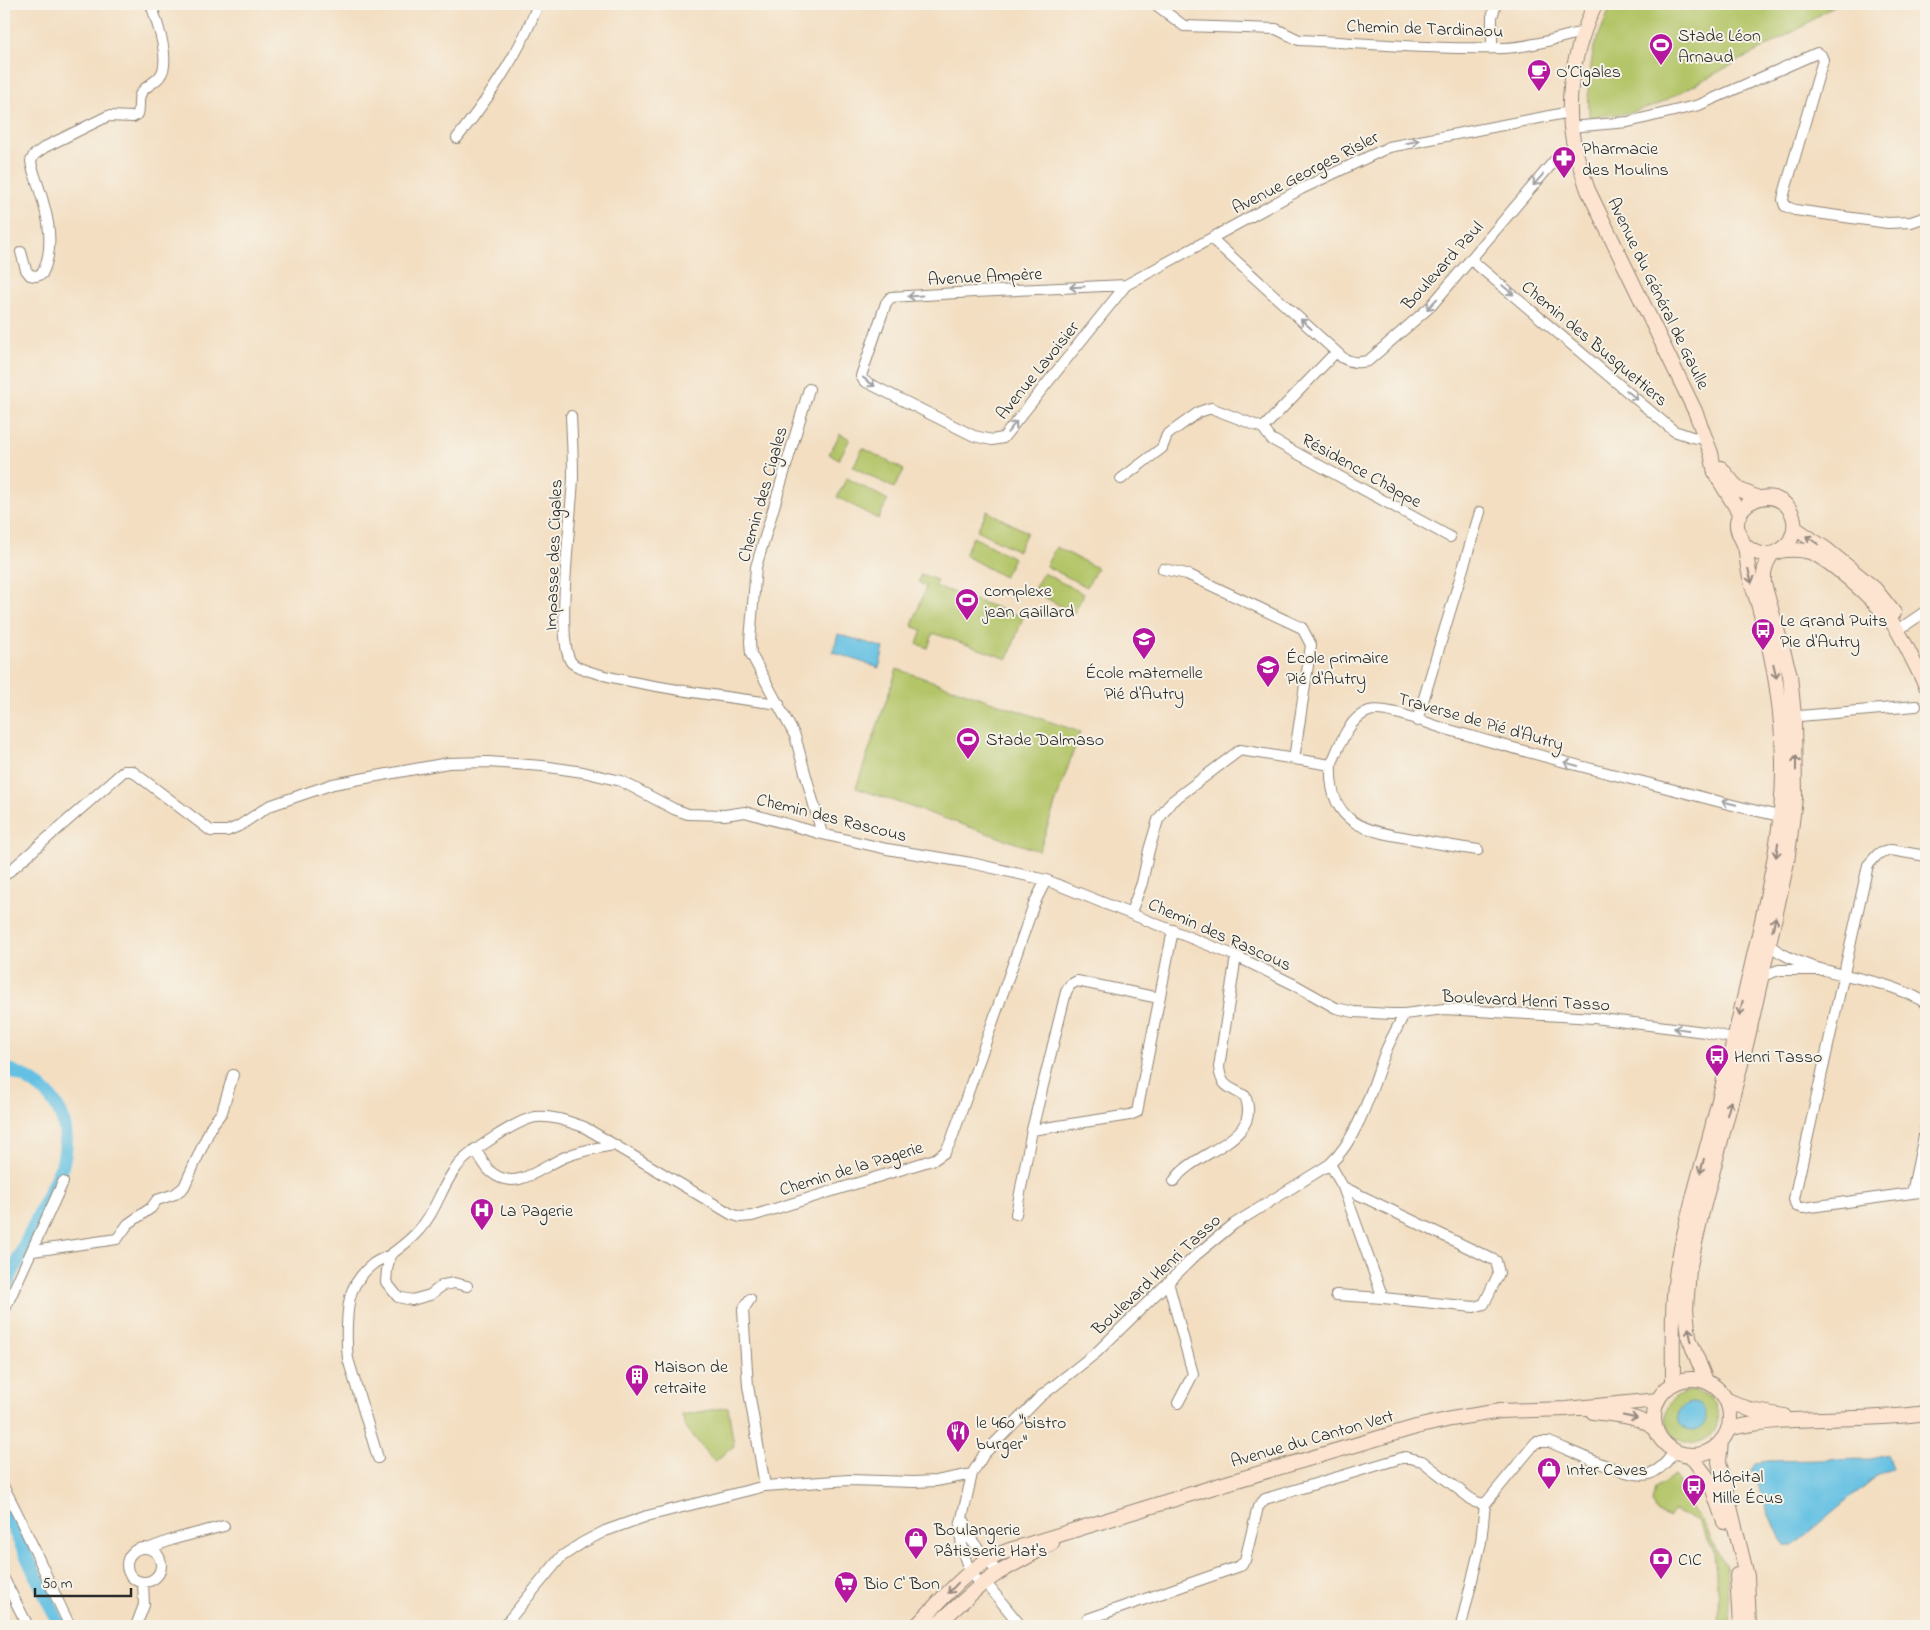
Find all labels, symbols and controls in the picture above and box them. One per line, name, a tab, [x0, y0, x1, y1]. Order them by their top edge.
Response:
street label: Chemin de Tardinaou	[1346, 14, 1504, 46]
place label: Stade Léon Arnaud	[1678, 24, 1761, 71]
sports icon: Stade Léon Arnaud	[1648, 32, 1674, 66]
cafe icon: O’Cigales	[1526, 58, 1552, 92]
place label: O’Cigales	[1556, 60, 1621, 87]
street label: Avenue Georges Risler	[1228, 125, 1385, 223]
one-way arrow	[1404, 137, 1420, 146]
place label: Pharmacie des Moulins	[1582, 137, 1669, 184]
pharmacy icon: Pharmacie des Moulins	[1551, 145, 1577, 179]
one-way arrow	[1532, 174, 1543, 187]
street label: Avenue du Général de Gaulle	[1599, 194, 1715, 395]
street label: Boulevard Paul	[1396, 216, 1491, 317]
street label: Avenue Ampère	[927, 262, 1044, 294]
street label: Chemin des Busquettiers	[1515, 275, 1673, 414]
one-way arrow	[1069, 283, 1085, 292]
one-way arrow	[1501, 285, 1514, 296]
one-way arrow	[907, 291, 923, 300]
one-way arrow	[1426, 297, 1438, 310]
street label: Avenue Lavoisier	[991, 316, 1087, 426]
one-way arrow	[1299, 318, 1312, 330]
one-way arrow	[862, 377, 876, 387]
one-way arrow	[1625, 389, 1638, 400]
one-way arrow	[1006, 421, 1017, 434]
street label: Chemin des Cigales	[732, 424, 797, 566]
street label: Résidence Chappe	[1296, 428, 1427, 516]
street label: Impasse des Cigales	[539, 479, 572, 631]
one-way arrow	[1805, 535, 1819, 545]
one-way arrow	[1746, 568, 1755, 584]
place label: complexe jean Gaillard	[982, 579, 1074, 626]
sports icon: complexe jean Gaillard	[954, 587, 980, 621]
place label: Le Grand Puits Pie d'Autry	[1780, 609, 1887, 656]
bus stop icon: Le Grand Puits Pie d'Autry	[1750, 617, 1776, 651]
school or university icon: École maternelle Pié d'Autry	[1131, 626, 1157, 660]
place label: École primaire Pié d'Autry	[1286, 646, 1389, 693]
school or university icon: École primaire Pié d'Autry	[1255, 654, 1281, 688]
place label: École maternelle Pié d'Autry	[1085, 661, 1204, 708]
one-way arrow	[1771, 662, 1780, 678]
street label: Traverse de Pié d'Autry	[1395, 687, 1566, 759]
sports icon: Stade Dalmaso	[955, 726, 981, 760]
place label: Stade Dalmaso	[986, 728, 1104, 754]
one-way arrow	[1791, 755, 1800, 771]
one-way arrow	[1564, 759, 1580, 768]
street label: Chemin des Rascous	[753, 788, 910, 850]
one-way arrow	[1721, 798, 1737, 807]
one-way arrow	[1771, 841, 1781, 857]
street label: Chemin des Rascous	[1143, 893, 1295, 979]
one-way arrow	[1770, 916, 1779, 932]
street label: Boulevard Henri Tasso	[1440, 985, 1611, 1019]
one-way arrow	[1736, 1000, 1746, 1016]
one-way arrow	[1674, 1024, 1690, 1034]
bus stop icon: Henri Tasso	[1704, 1043, 1730, 1077]
place label: Henri Tasso	[1734, 1045, 1822, 1071]
one-way arrow	[1725, 1101, 1734, 1117]
street label: Chemin de la Pagerie	[776, 1135, 928, 1205]
one-way arrow	[1696, 1158, 1706, 1174]
hospital icon: La Pagerie	[469, 1197, 495, 1231]
place label: La Pagerie	[500, 1199, 574, 1226]
street label: Boulevard Henri Tasso	[1086, 1209, 1228, 1343]
one-way arrow	[1685, 1328, 1694, 1344]
place label: Maison de retraite	[654, 1355, 729, 1402]
building icon: Maison de retraite	[624, 1363, 650, 1397]
street label: Avenue du Canton Vert	[1228, 1404, 1397, 1476]
place label: le 460 "bistro burger"	[976, 1411, 1066, 1459]
one-way arrow	[1621, 1413, 1637, 1422]
restaurant icon: le 460 "bistro burger"	[945, 1419, 971, 1453]
shop icon: Inter Caves	[1536, 1456, 1562, 1490]
place label: Inter Caves	[1566, 1458, 1648, 1484]
place label: Hôpital Mille Écus	[1712, 1465, 1783, 1512]
bus stop icon: Hôpital Mille Écus	[1681, 1473, 1707, 1507]
place label: Boulangerie Pâtisserie Hat's	[933, 1518, 1047, 1565]
shop icon: Boulangerie Pâtisserie Hat's	[903, 1526, 929, 1560]
bank icon: CIC	[1648, 1546, 1674, 1580]
place label: CIC	[1678, 1548, 1702, 1574]
scale bar	[35, 1565, 131, 1597]
supermarket icon: Bio C' Bon	[833, 1570, 859, 1604]
place label: Bio C' Bon	[863, 1572, 940, 1598]
text: 50 m	[42, 1573, 73, 1595]
one-way arrow	[947, 1582, 959, 1595]

